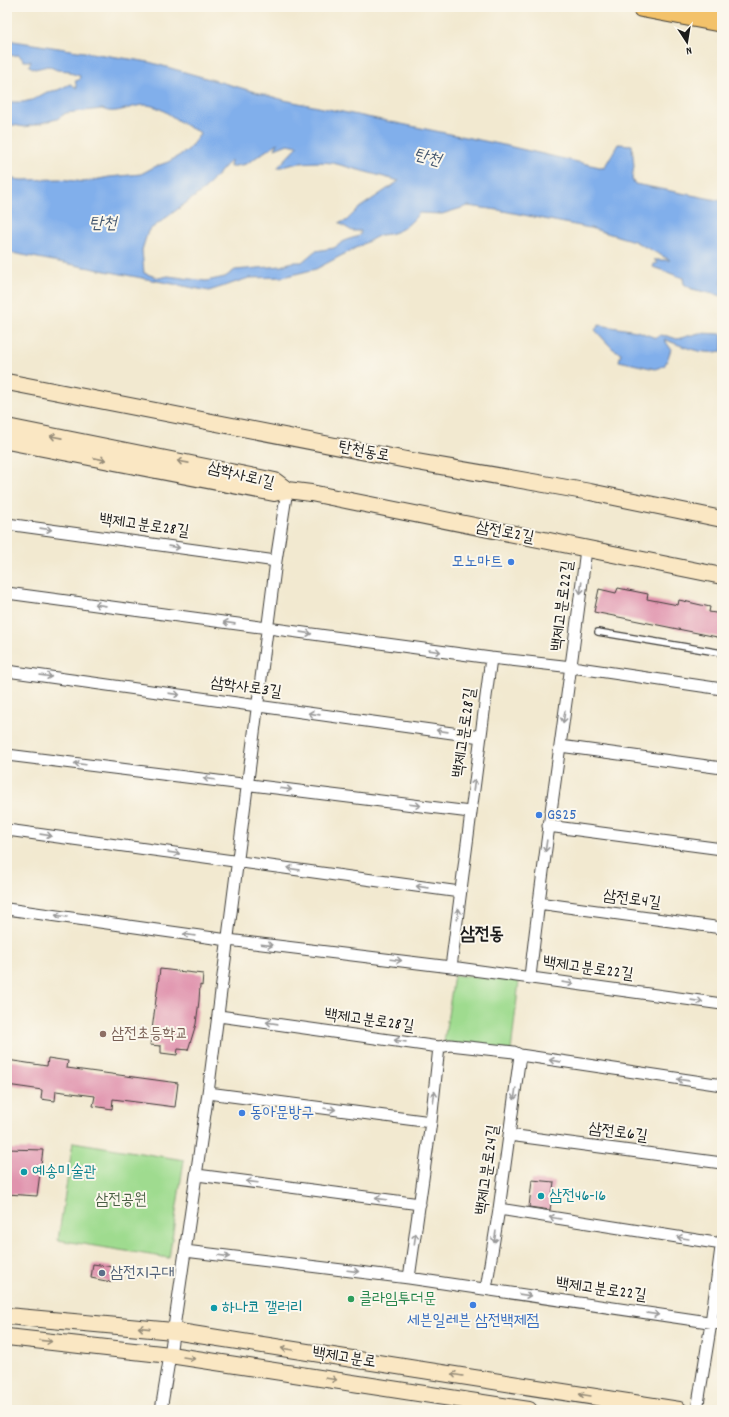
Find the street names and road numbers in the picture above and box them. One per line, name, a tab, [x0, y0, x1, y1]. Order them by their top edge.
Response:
street label: 탄천동로	[337, 436, 391, 468]
street label: 삼학사로1길	[205, 457, 277, 495]
street label: 백제고분로28길	[98, 508, 191, 544]
street label: 삼전로2길	[474, 516, 536, 550]
street label: 백제고분로22길	[546, 559, 580, 653]
street label: 삼학사로3길	[209, 672, 283, 704]
street label: 백제고분로28길	[447, 686, 483, 779]
street label: 삼전로4길	[602, 885, 663, 915]
street label: 백제고분로22길	[541, 951, 635, 987]
street label: 백제고분로28길	[323, 1003, 416, 1039]
street label: 삼전로6길	[587, 1117, 649, 1149]
street label: 백제고분로24길	[470, 1123, 506, 1217]
street label: 백제고분로22길	[554, 1272, 648, 1308]
street label: 백제고분로	[310, 1342, 378, 1374]

